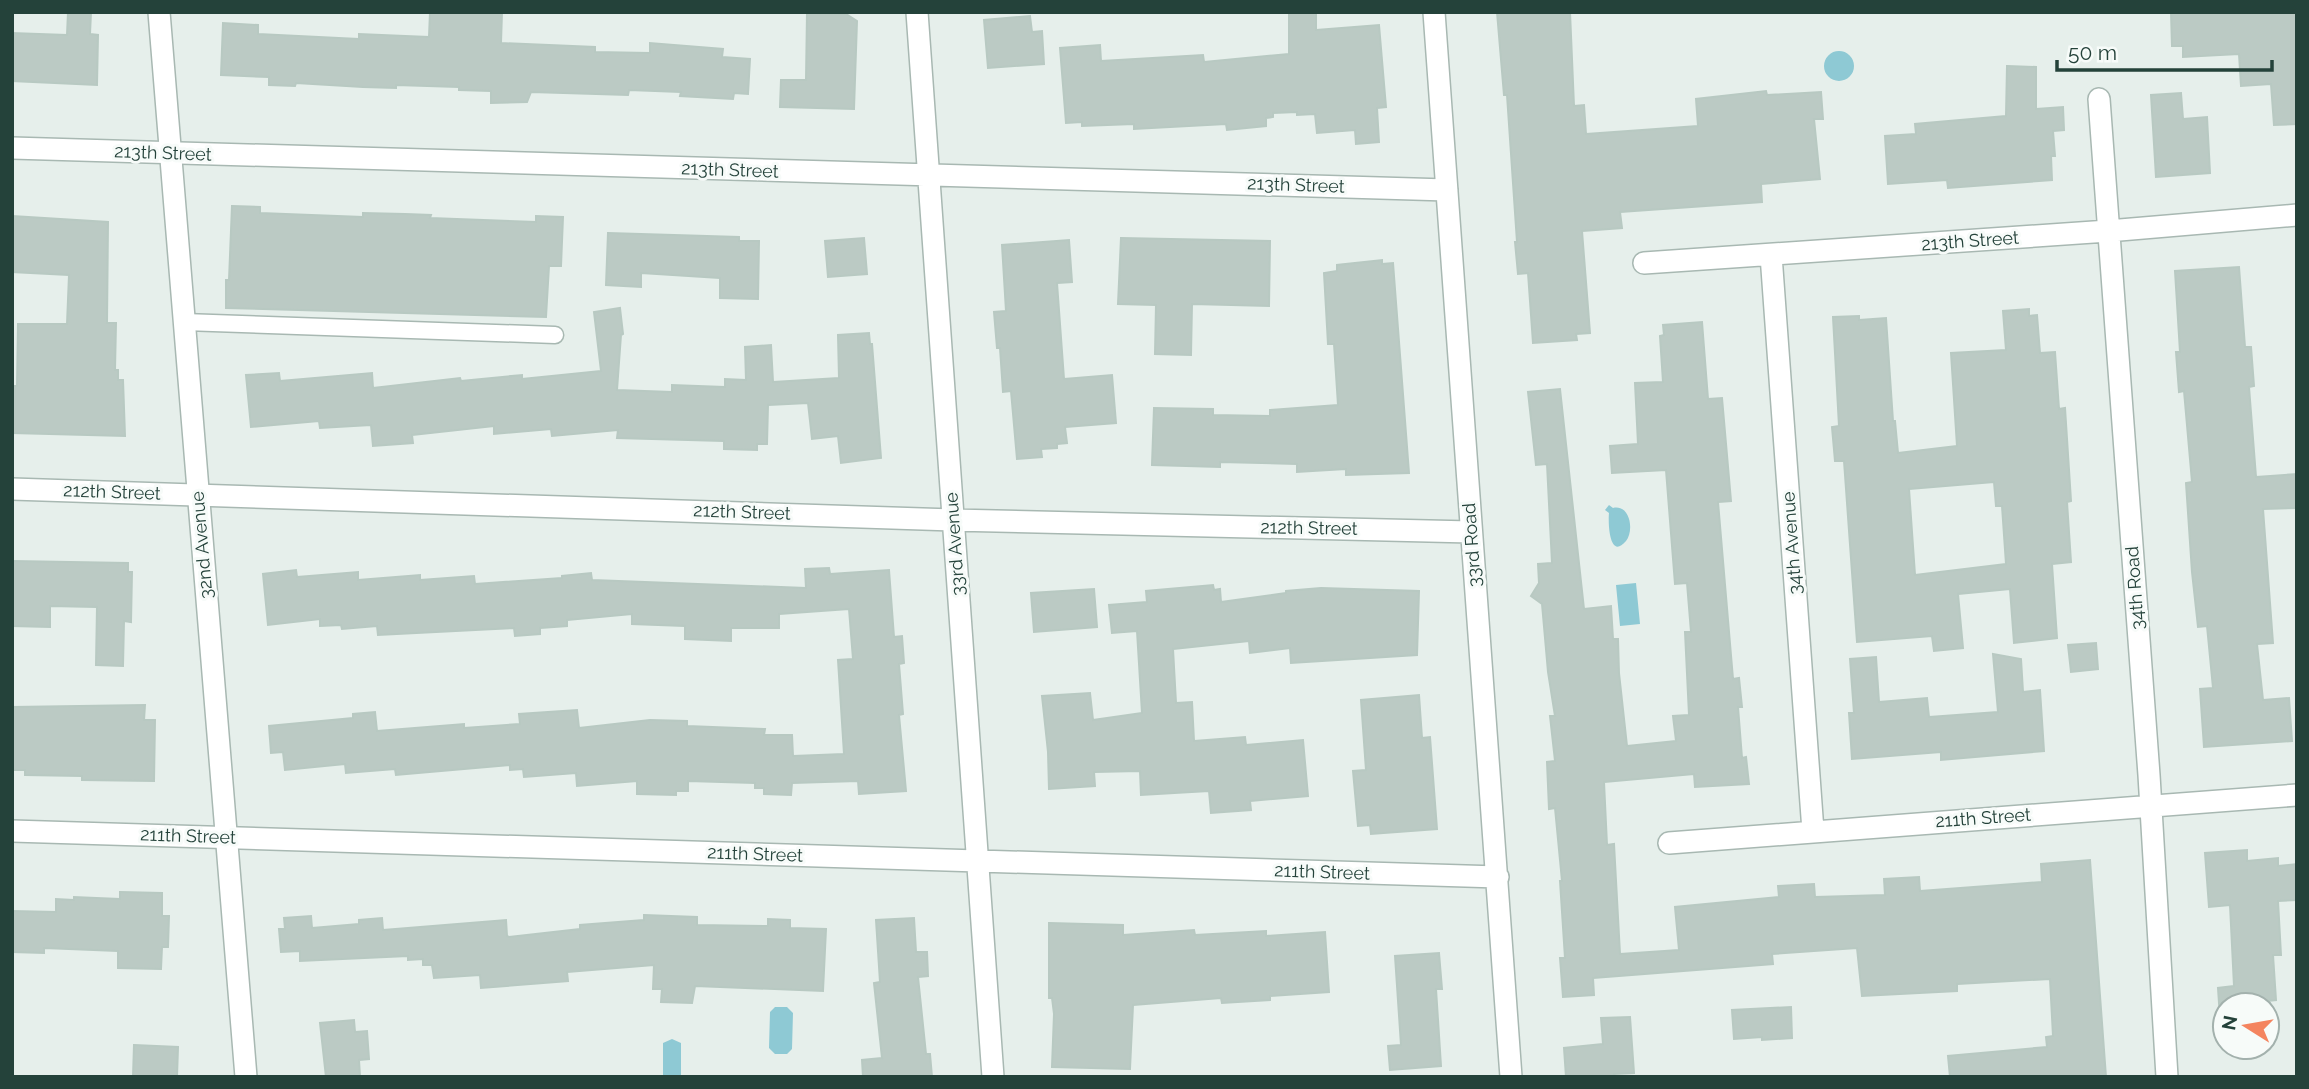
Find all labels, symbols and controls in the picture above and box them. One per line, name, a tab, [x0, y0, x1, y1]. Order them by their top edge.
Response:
scale bar	[2057, 28, 2272, 72]
text: 50 m	[2068, 40, 2117, 65]
street label: 213th Street	[114, 140, 212, 165]
street label: 213th Street	[681, 157, 779, 182]
street label: 213th Street	[1247, 172, 1345, 197]
street label: 213th Street	[1920, 227, 2019, 254]
street label: 212th Street	[63, 479, 161, 504]
street label: 32nd Avenue	[186, 490, 217, 600]
street label: 34th Avenue	[1777, 490, 1806, 595]
street label: 33rd Avenue	[940, 491, 969, 596]
street label: 212th Street	[693, 499, 791, 524]
street label: 33rd Road	[1458, 502, 1485, 588]
street label: 212th Street	[1260, 516, 1358, 539]
street label: 34th Road	[2121, 546, 2148, 631]
street label: 211th Street	[1934, 804, 2031, 831]
street label: 211th Street	[140, 823, 236, 848]
street label: 211th Street	[707, 841, 803, 866]
street label: 211th Street	[1274, 859, 1370, 884]
north arrow	[2211, 991, 2281, 1061]
text: N	[2217, 1014, 2241, 1032]

